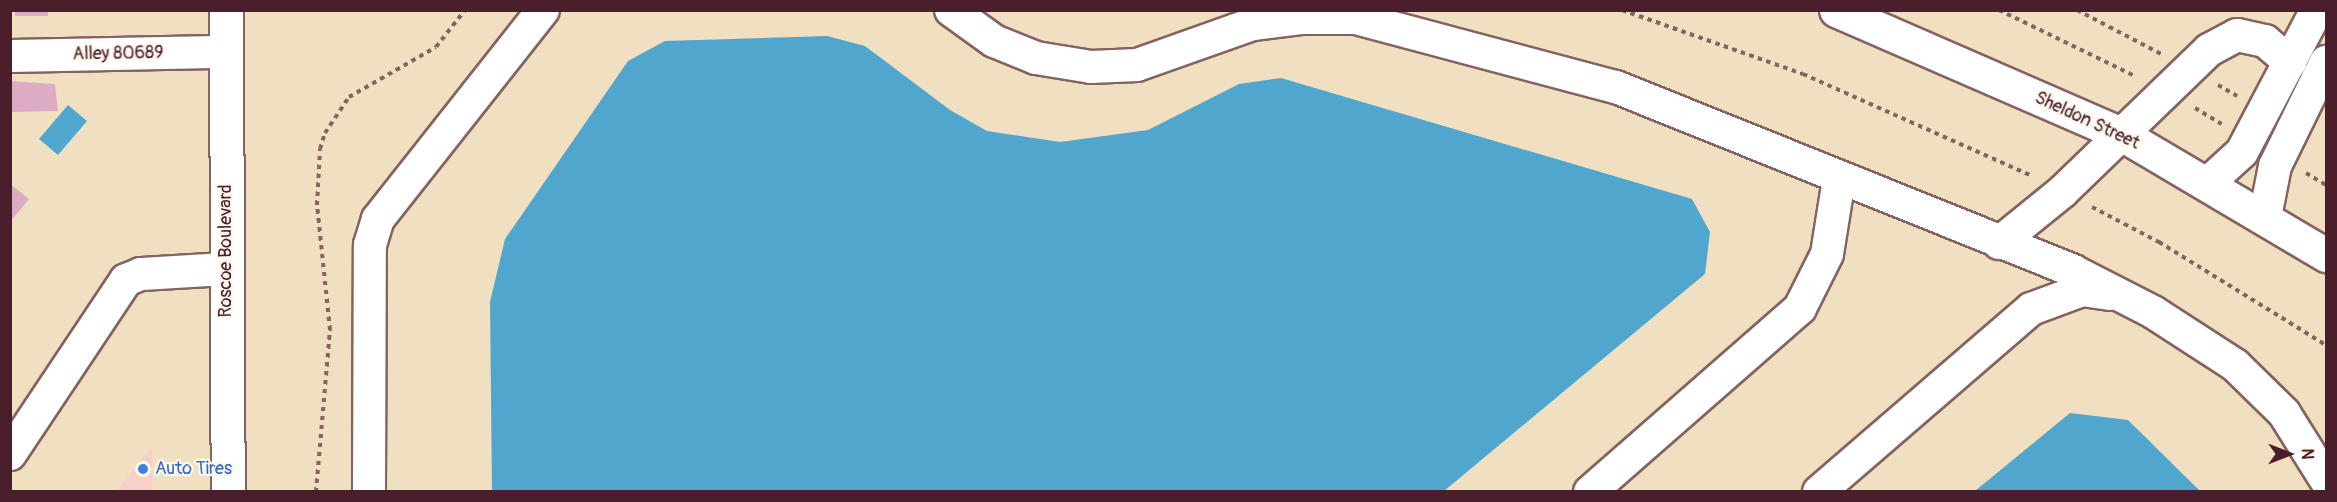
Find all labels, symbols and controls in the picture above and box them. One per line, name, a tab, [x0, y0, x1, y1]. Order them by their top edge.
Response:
street label: Alley 80689	[72, 42, 164, 66]
street label: Sheldon Street	[2031, 87, 2143, 155]
street label: Roscoe Boulevard	[215, 184, 237, 318]
north arrow	[2259, 424, 2319, 484]
text: N	[2297, 449, 2317, 459]
place label: Auto Tires	[155, 458, 232, 480]
marker: Auto Tires	[136, 462, 150, 476]

